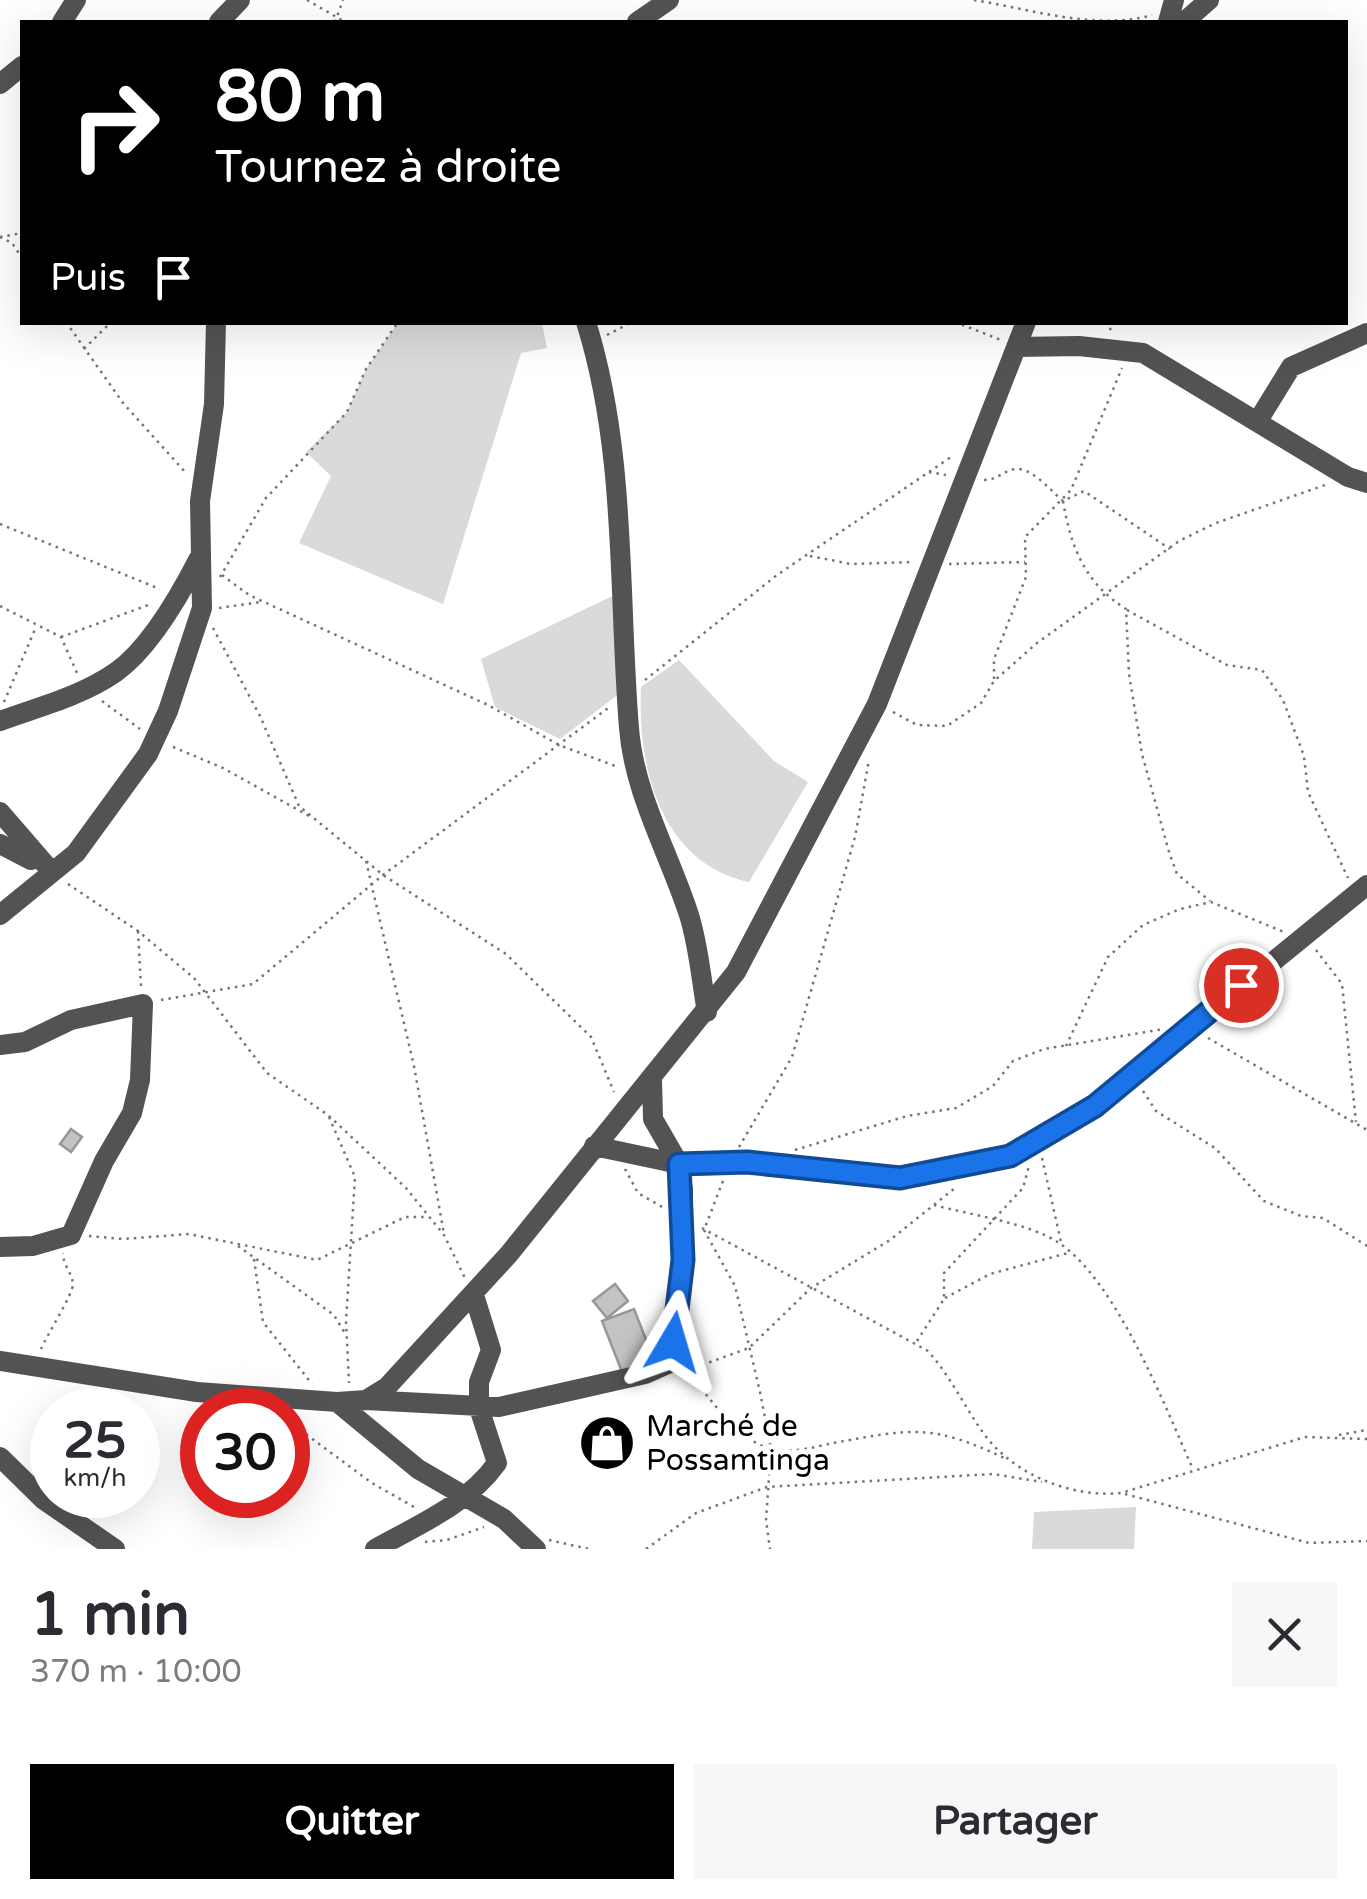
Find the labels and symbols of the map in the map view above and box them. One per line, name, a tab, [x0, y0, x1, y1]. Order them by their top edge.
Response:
pin	[1199, 943, 1284, 1028]
position arrow	[621, 1290, 725, 1394]
speed limit sign: 30	[180, 1388, 310, 1518]
place label: Marché de Possamtinga	[646, 1408, 830, 1479]
shop icon: Marché de Possamtinga	[577, 1413, 637, 1473]

